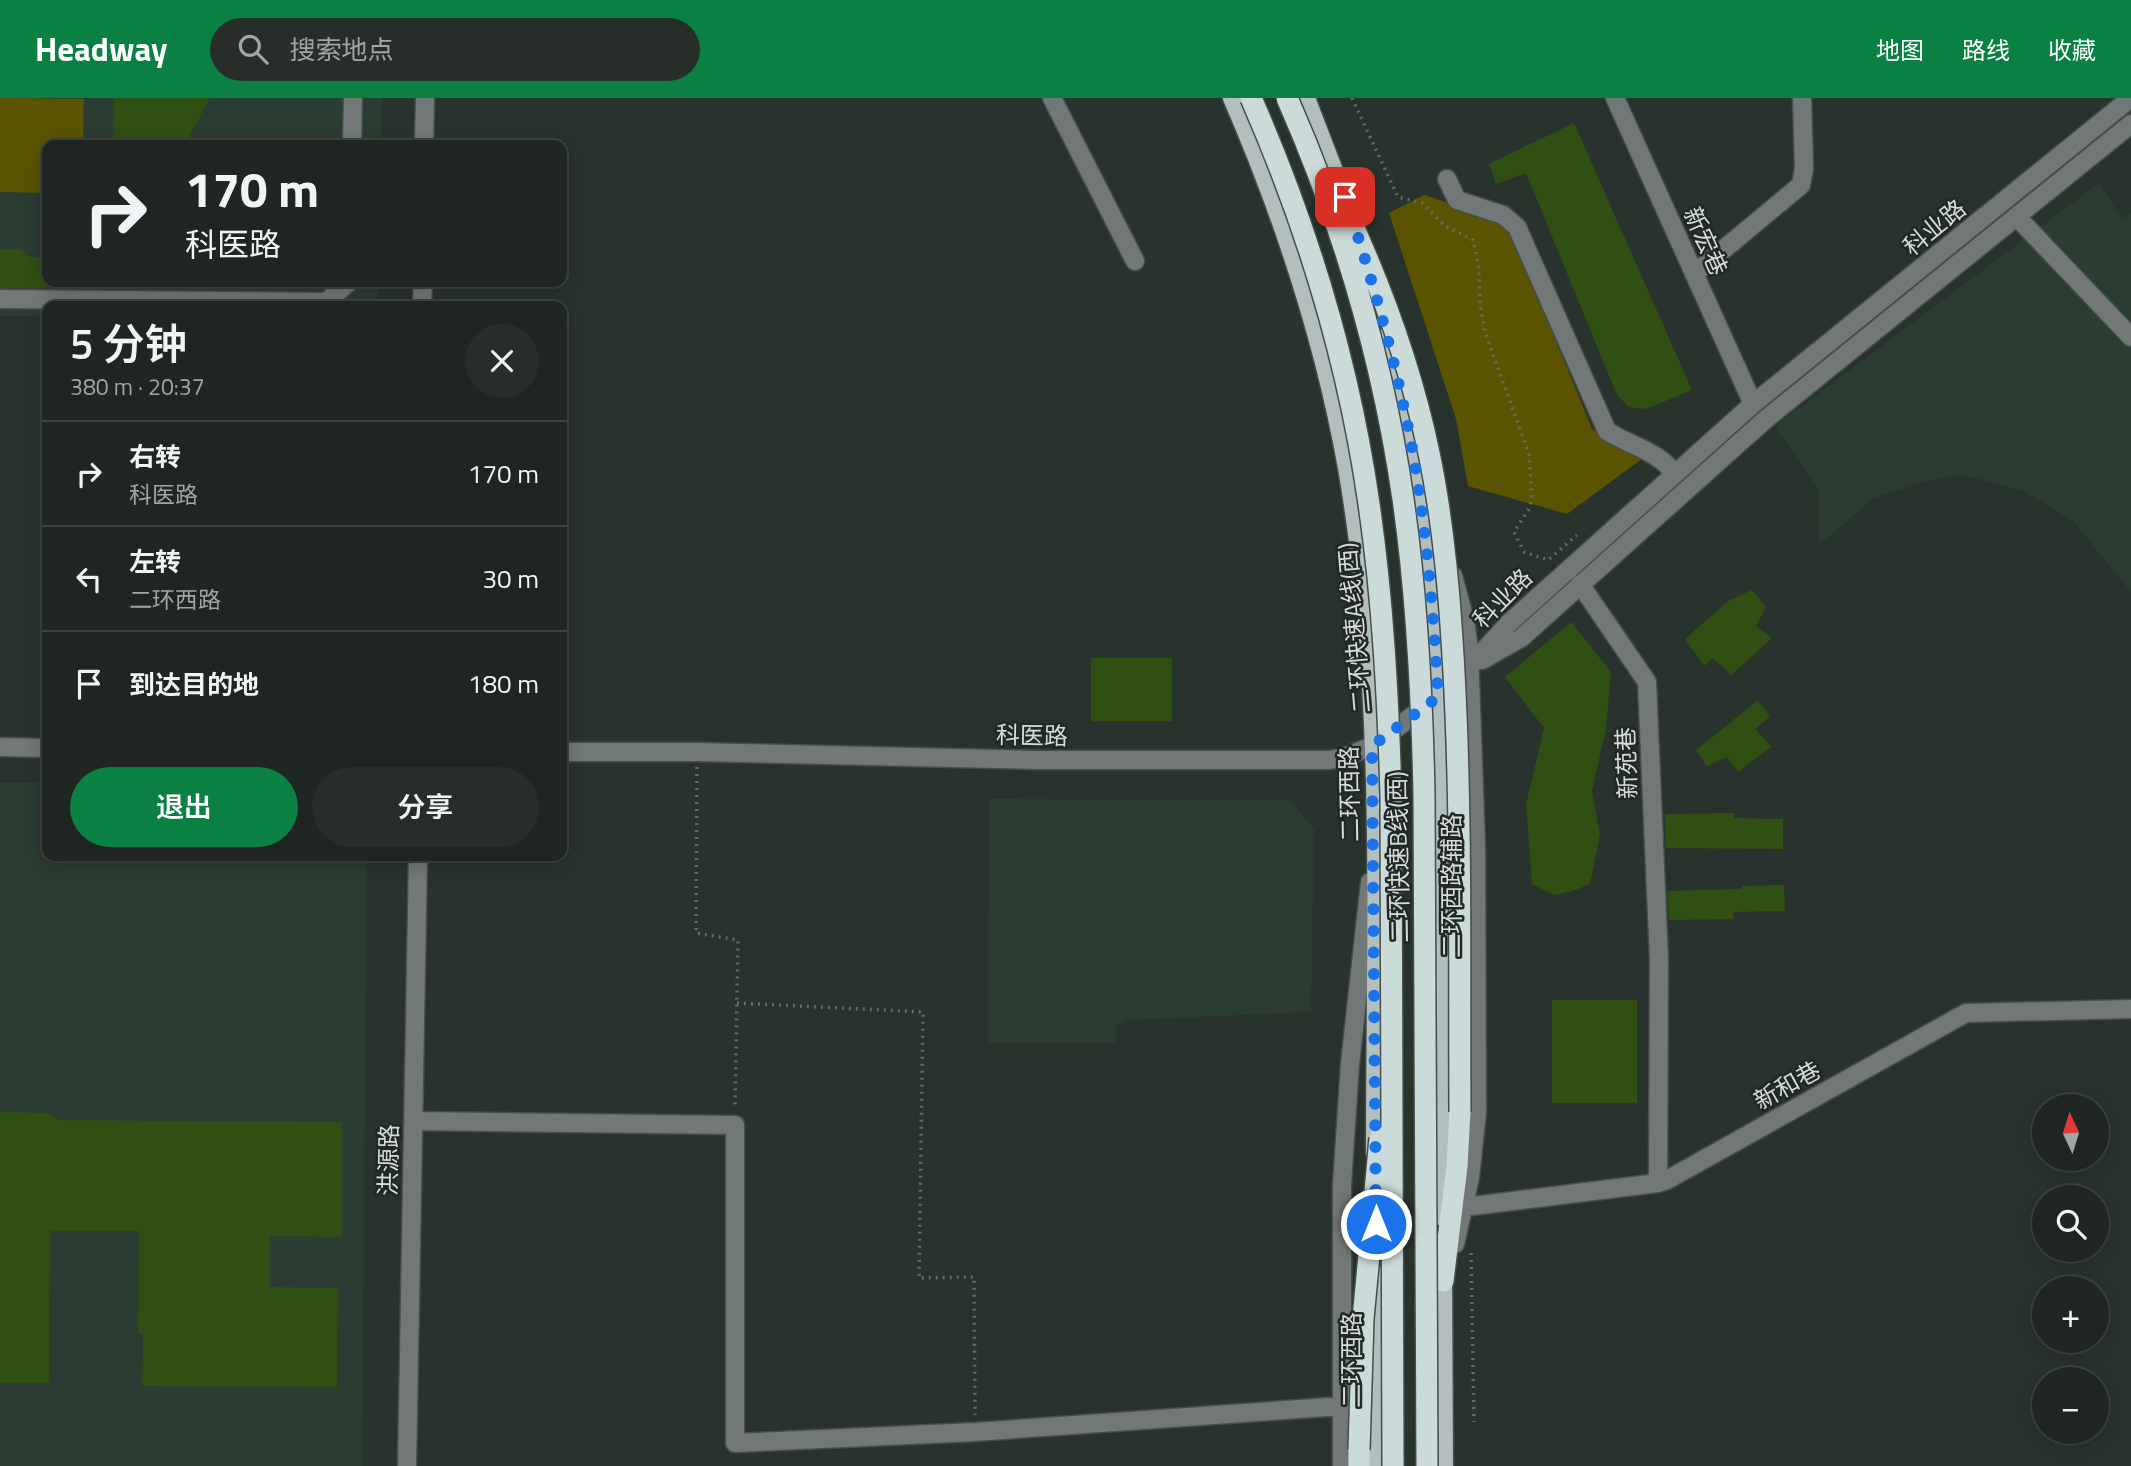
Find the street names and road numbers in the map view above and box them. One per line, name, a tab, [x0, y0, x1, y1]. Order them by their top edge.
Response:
street label: 科业路	[1895, 190, 1973, 264]
street label: 新宏巷	[1675, 201, 1737, 281]
street label: 二环快速A线(西)	[1329, 541, 1379, 715]
street label: 科业路	[1464, 560, 1540, 636]
street label: 科医路	[996, 716, 1068, 754]
street label: 新苑巷	[1607, 726, 1645, 800]
street label: 二环西路	[1330, 746, 1368, 842]
street label: 二环快速B线(西)	[1379, 771, 1417, 943]
street label: 二环西路辅路	[1433, 814, 1469, 958]
street label: 新和巷	[1747, 1052, 1827, 1118]
street label: 洪源路	[369, 1124, 407, 1196]
street label: 二环西路	[1333, 1312, 1369, 1408]

